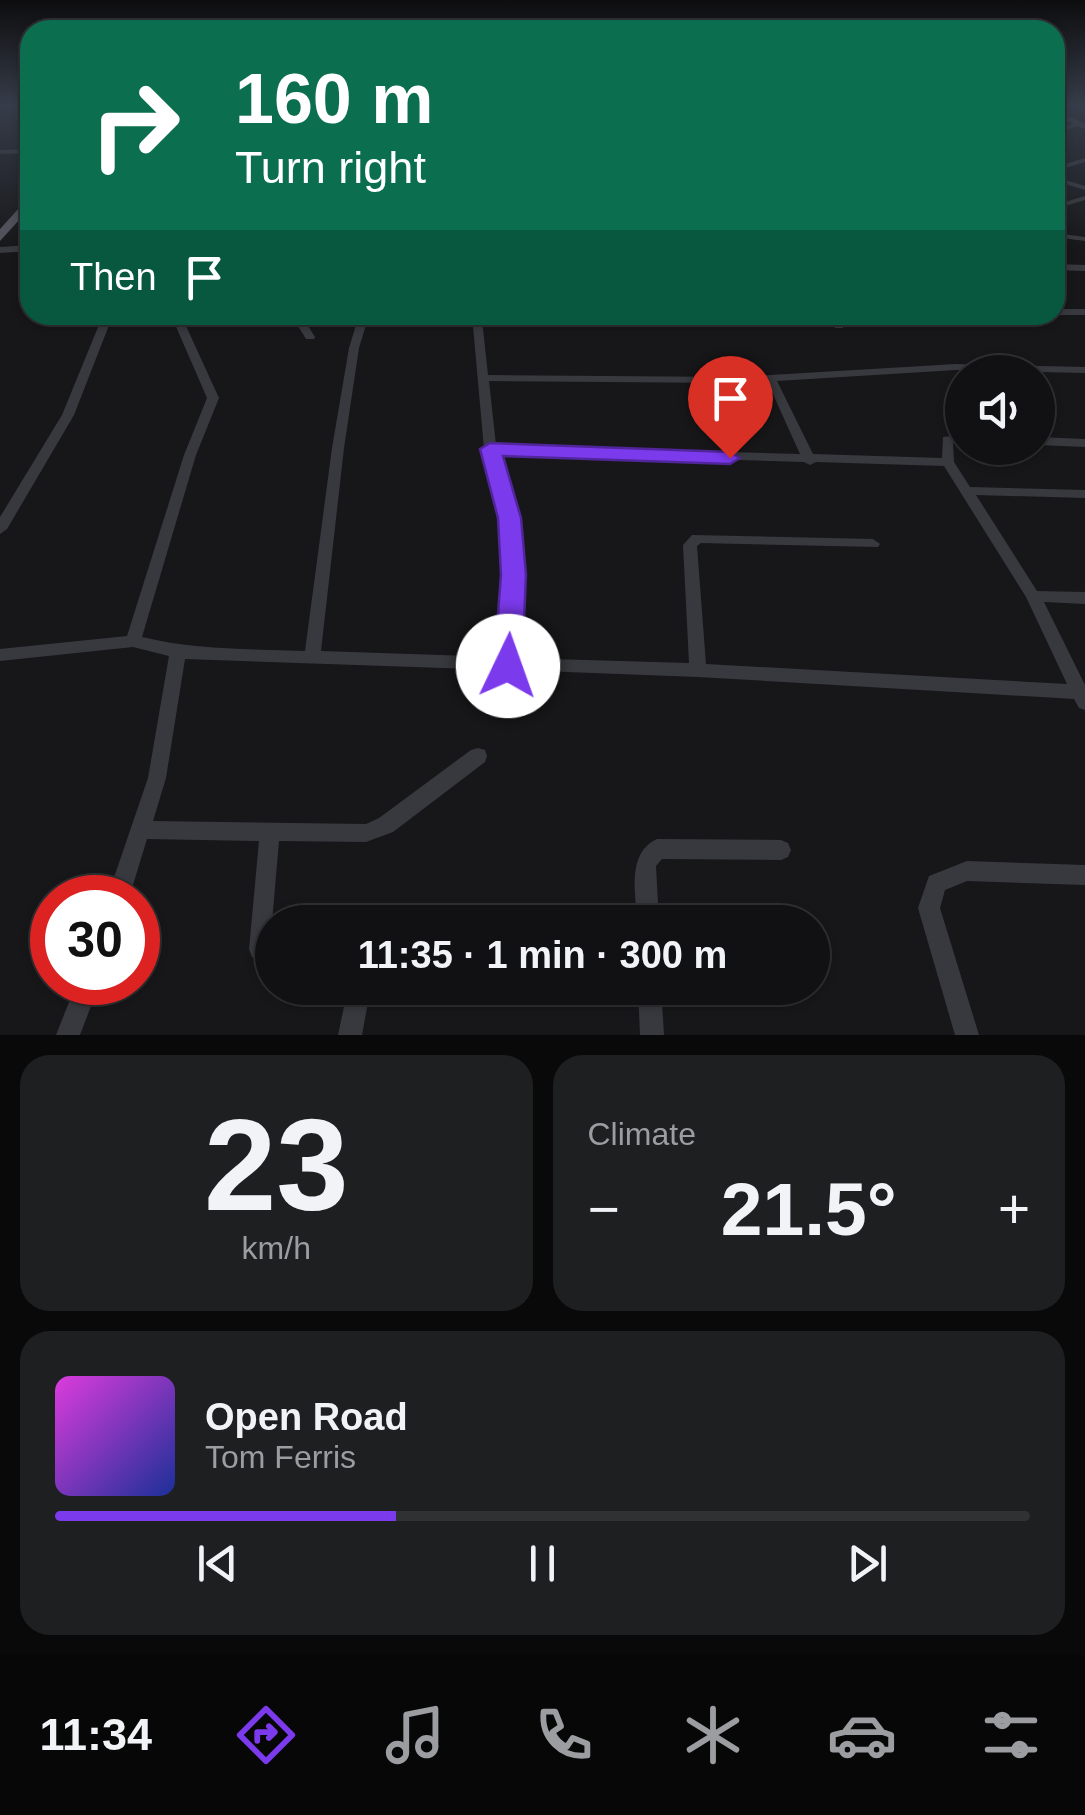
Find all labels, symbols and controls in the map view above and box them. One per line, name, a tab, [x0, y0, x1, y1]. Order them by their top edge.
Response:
icon: right	[70, 60, 200, 190]
text: 160 m	[235, 60, 433, 138]
text: Turn right	[235, 142, 426, 193]
icon: arrive	[177, 250, 232, 305]
text: Then	[70, 256, 157, 298]
map controls	[945, 355, 1055, 465]
button: sound	[945, 355, 1055, 465]
pin	[688, 356, 773, 459]
icon: arrive	[703, 371, 758, 426]
position arrow	[456, 614, 560, 718]
speed limit sign: 30	[30, 875, 160, 1005]
text: 11:35 · 1 min · 300 m	[358, 934, 727, 976]
text: 23	[204, 1092, 349, 1238]
text: Climate	[588, 1116, 696, 1152]
text: 21.5°	[721, 1167, 897, 1251]
text: −	[588, 1178, 620, 1240]
text: +	[998, 1178, 1030, 1240]
text: km/h	[242, 1230, 311, 1266]
text: Open Road	[205, 1396, 408, 1438]
text: Tom Ferris	[205, 1439, 356, 1475]
icon: previous	[190, 1536, 245, 1591]
icon: pause	[515, 1536, 570, 1591]
icon: next	[840, 1536, 895, 1591]
icon: directions	[231, 1700, 301, 1770]
icon: music	[380, 1700, 450, 1770]
icon: phone	[529, 1700, 599, 1770]
icon: climate	[678, 1700, 748, 1770]
icon: car	[827, 1700, 897, 1770]
icon: filters	[976, 1700, 1046, 1770]
text: 11:34	[39, 1709, 152, 1760]

